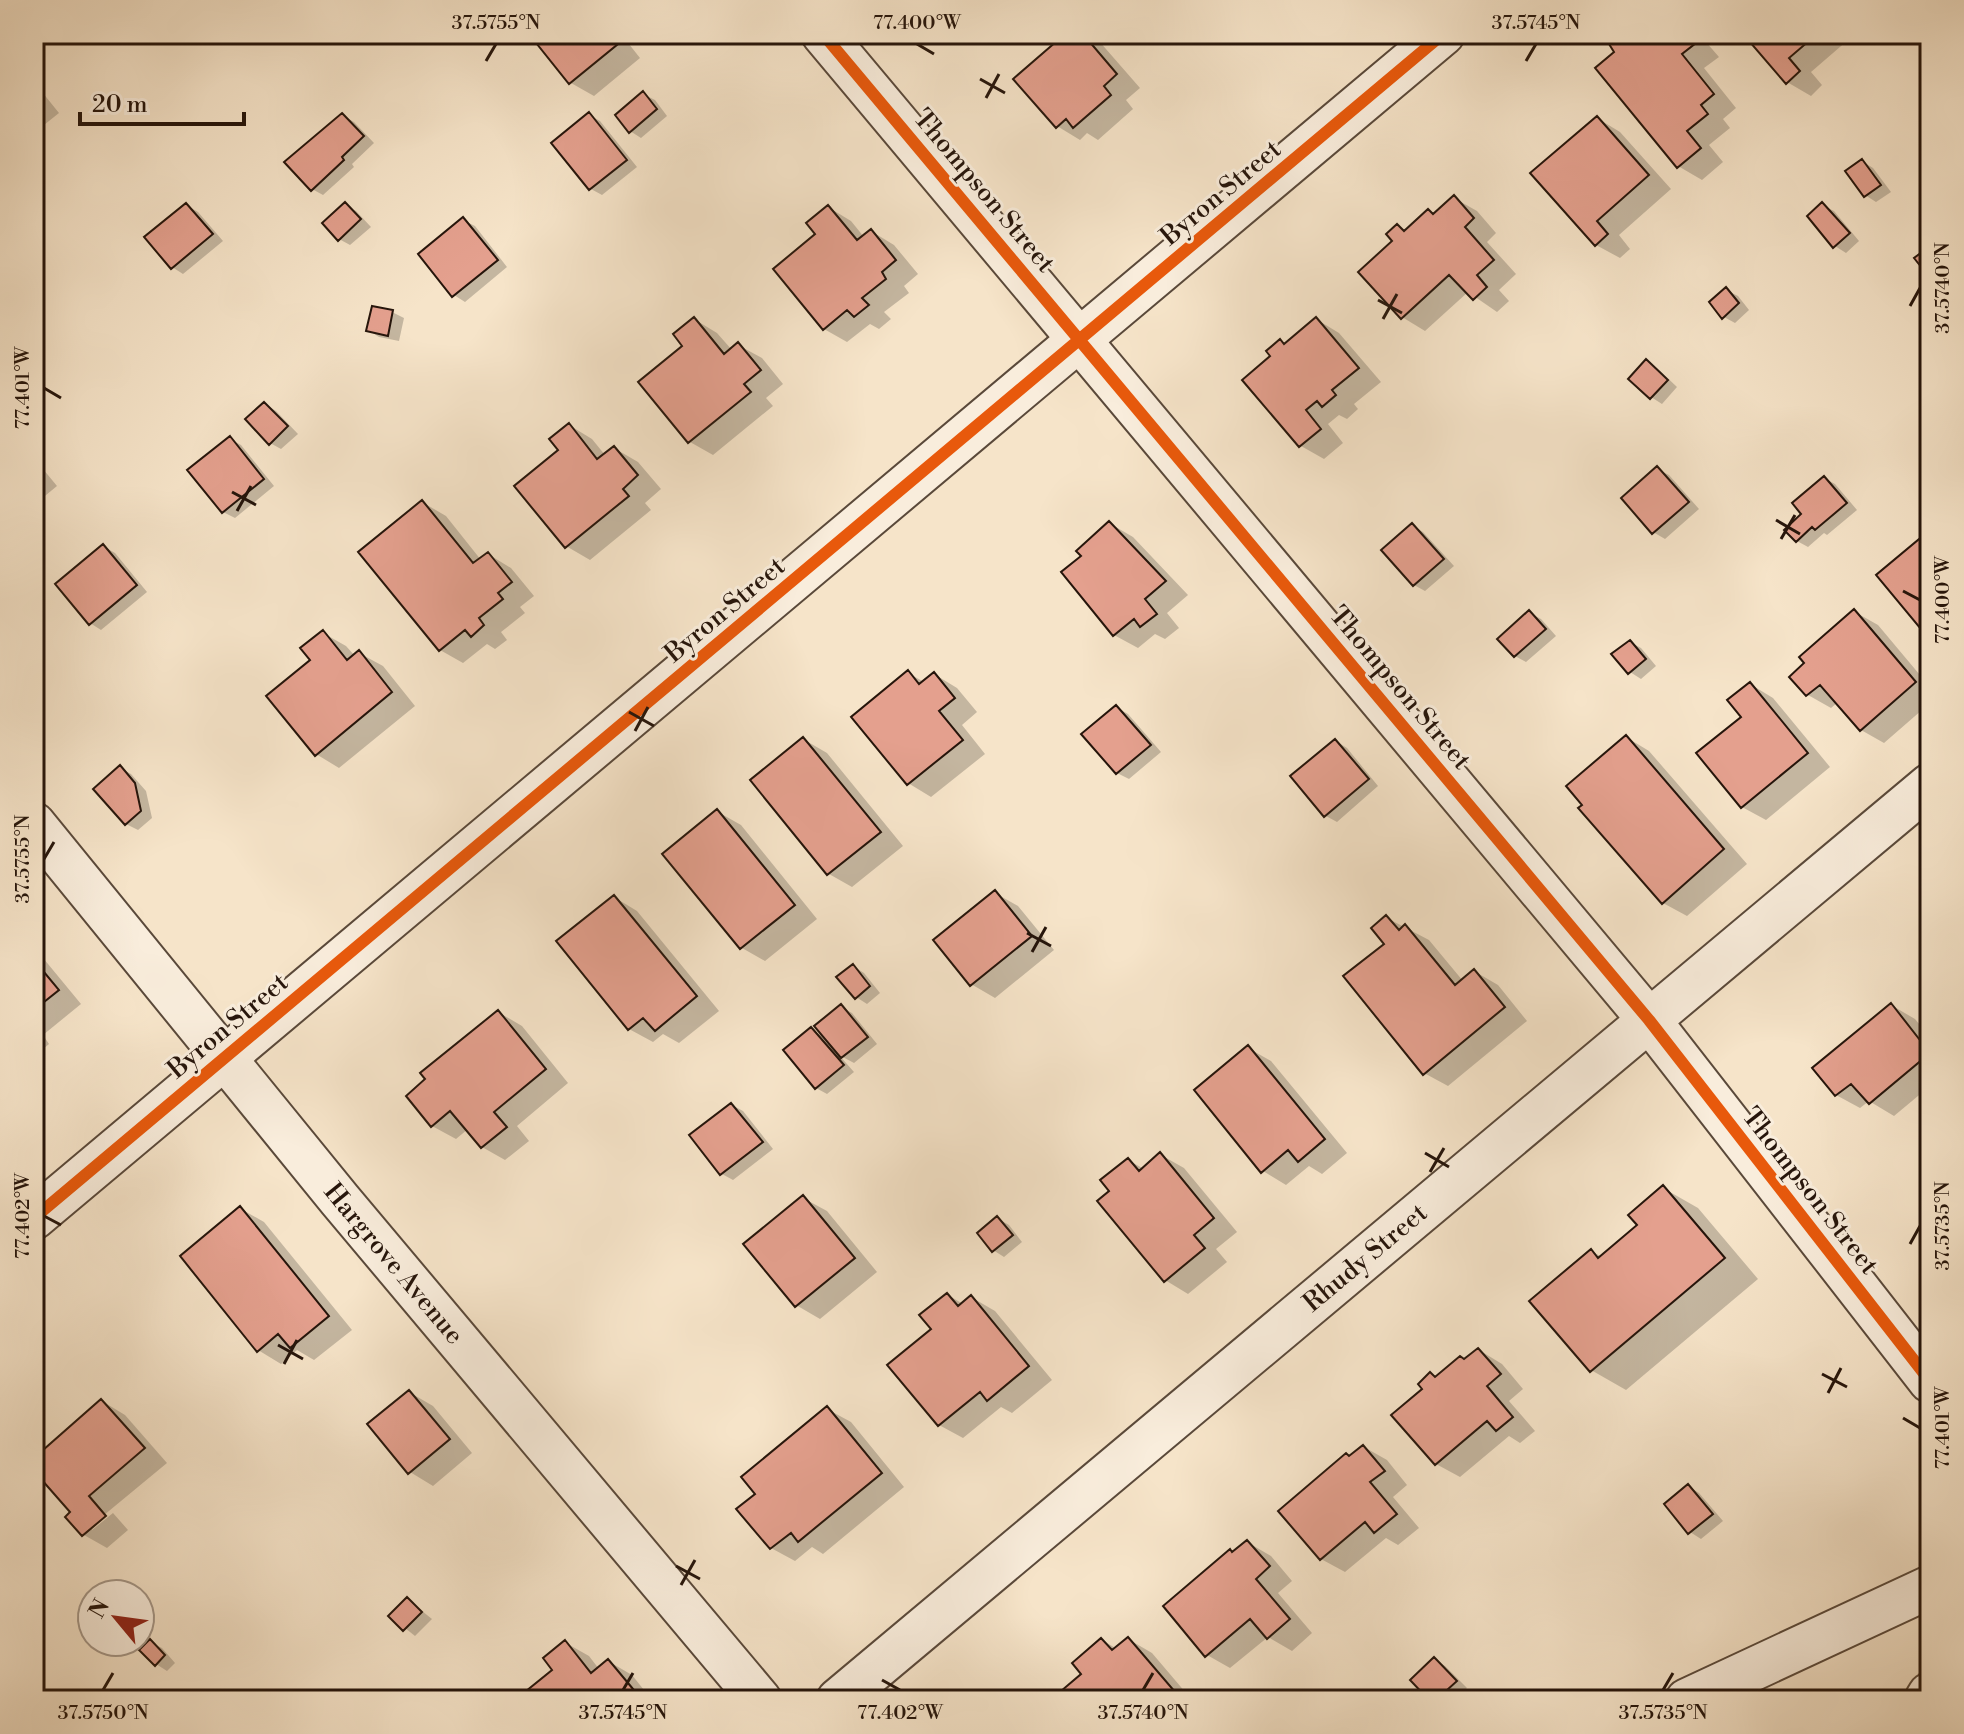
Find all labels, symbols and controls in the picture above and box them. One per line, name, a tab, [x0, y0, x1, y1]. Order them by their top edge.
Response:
text: 37.5755°N	[452, 11, 541, 36]
text: 77.400°W	[873, 11, 962, 36]
text: 37.5745°N	[1492, 11, 1581, 36]
scale bar	[80, 76, 244, 126]
text: 20 m	[92, 90, 148, 120]
street label: Thompson Street	[906, 103, 1062, 279]
street label: Byron Street	[1154, 133, 1288, 253]
text: 37.5740°N	[1931, 242, 1956, 334]
text: 77.401°W	[11, 346, 36, 429]
street label: Byron Street	[658, 550, 792, 670]
text: 77.400°W	[1931, 555, 1956, 644]
street label: Thompson Street	[1322, 600, 1478, 776]
text: 37.5755°N	[11, 814, 36, 903]
street label: Byron Street	[161, 966, 295, 1086]
street label: Thompson Street	[1735, 1101, 1885, 1281]
text: 77.402°W	[11, 1172, 36, 1259]
street label: Hargrove Avenue	[317, 1177, 470, 1351]
text: 37.5735°N	[1931, 1181, 1956, 1271]
street label: Rhudy Street	[1297, 1197, 1434, 1319]
text: 77.401°W	[1931, 1386, 1956, 1469]
north arrow	[76, 1578, 156, 1658]
text: N	[84, 1594, 116, 1623]
text: 37.5750°N	[57, 1701, 149, 1726]
text: 37.5745°N	[579, 1701, 668, 1726]
text: 77.402°W	[857, 1701, 944, 1726]
text: 37.5740°N	[1097, 1701, 1189, 1726]
text: 37.5735°N	[1618, 1701, 1708, 1726]

